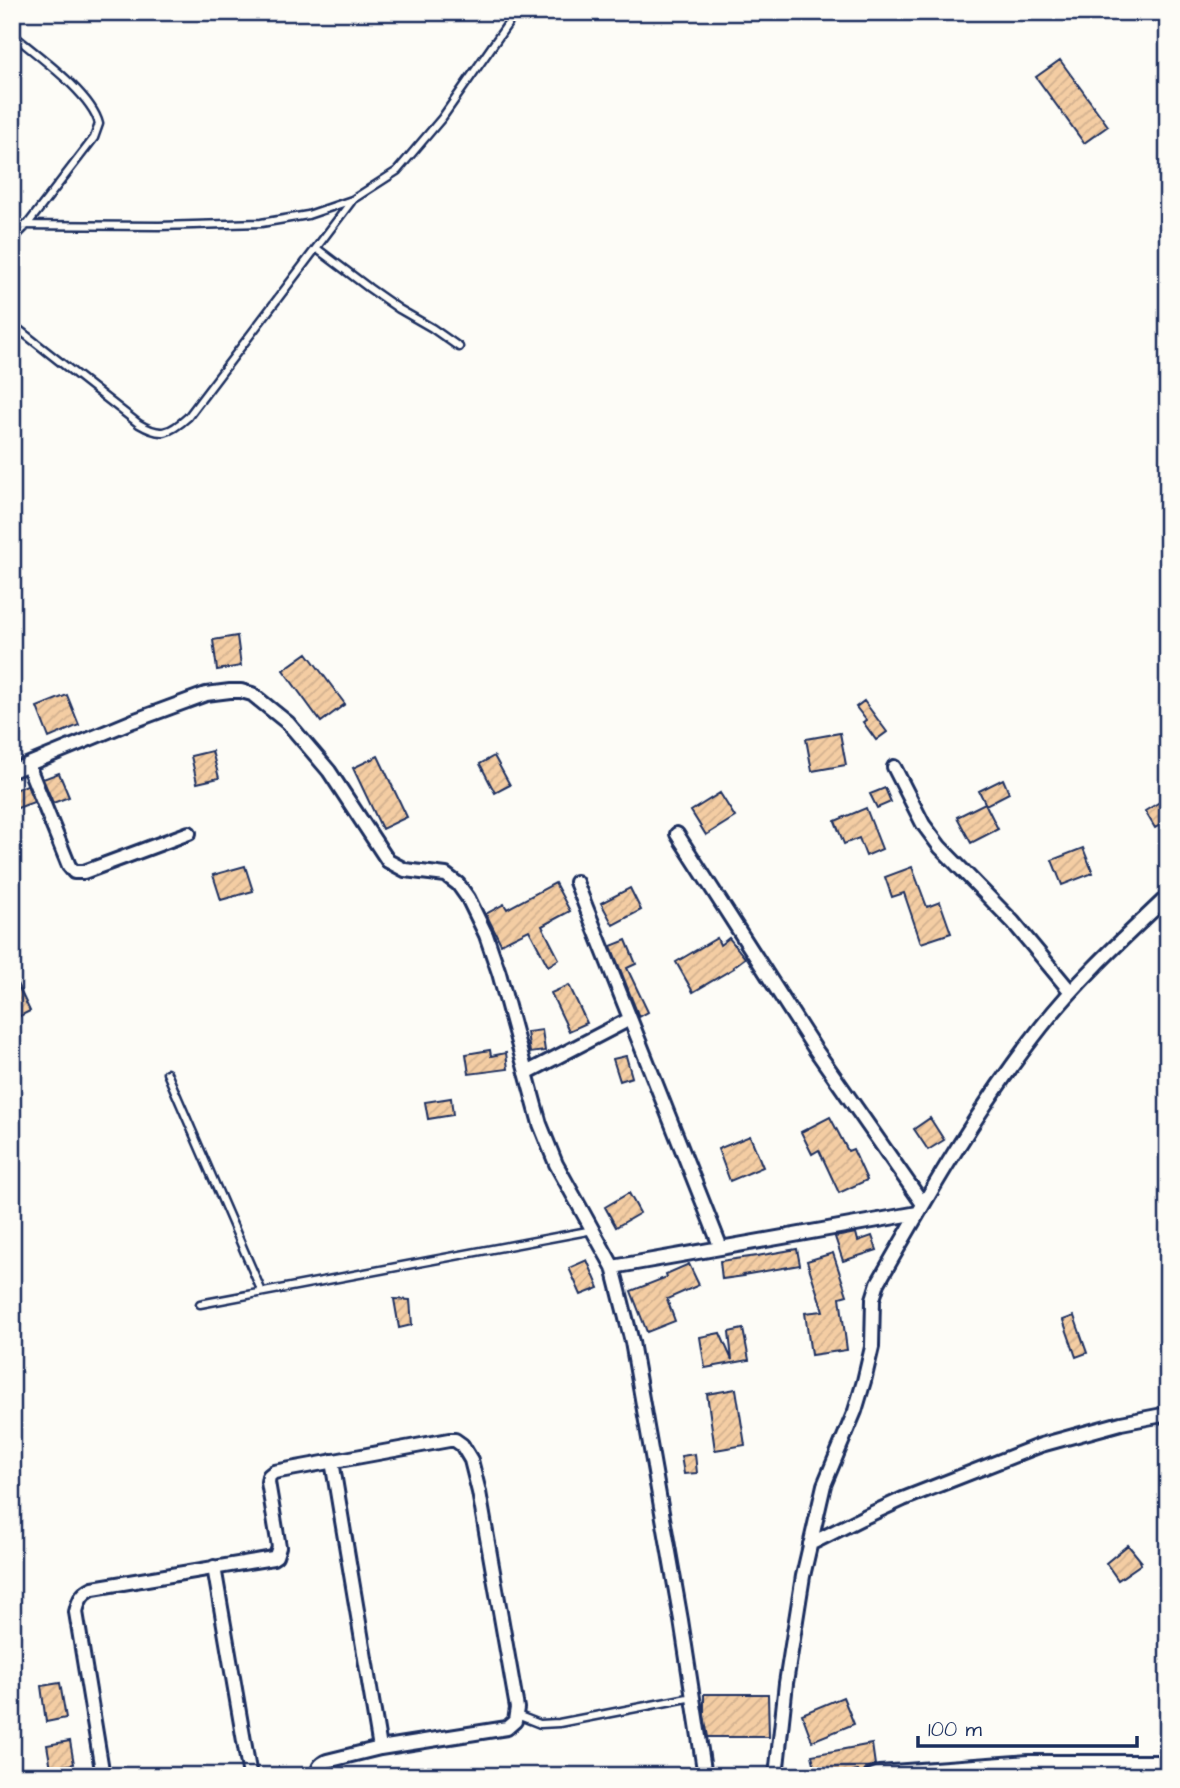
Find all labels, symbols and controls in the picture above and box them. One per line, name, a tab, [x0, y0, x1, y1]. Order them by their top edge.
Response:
scale bar	[918, 1704, 1136, 1748]
text: 100 m	[928, 1715, 983, 1744]

